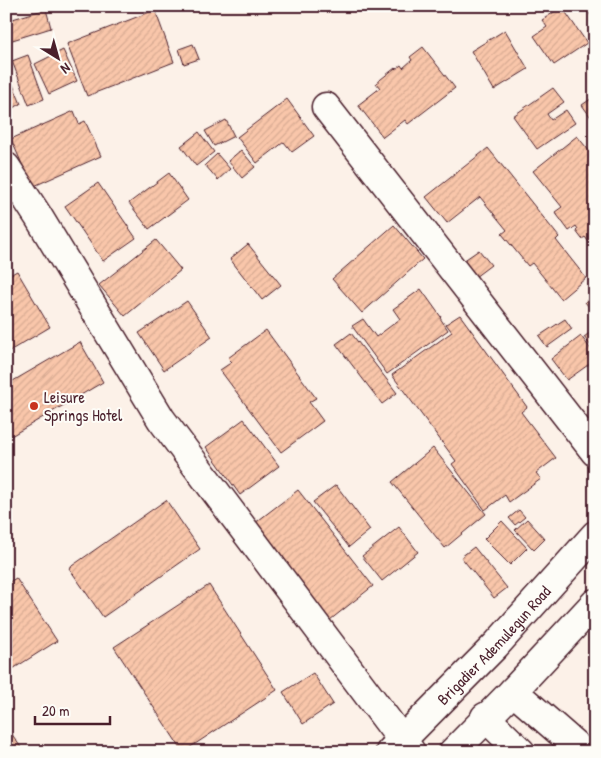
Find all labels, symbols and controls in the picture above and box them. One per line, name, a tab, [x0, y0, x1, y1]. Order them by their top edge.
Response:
north arrow	[32, 32, 82, 82]
text: N	[57, 59, 75, 79]
place label: Leisure Springs Hotel	[44, 386, 123, 426]
marker: Leisure Springs Hotel	[28, 400, 40, 412]
street label: Brigadier Ademulegun Road	[432, 581, 555, 709]
scale bar	[35, 693, 110, 725]
text: 20 m	[42, 700, 69, 721]

